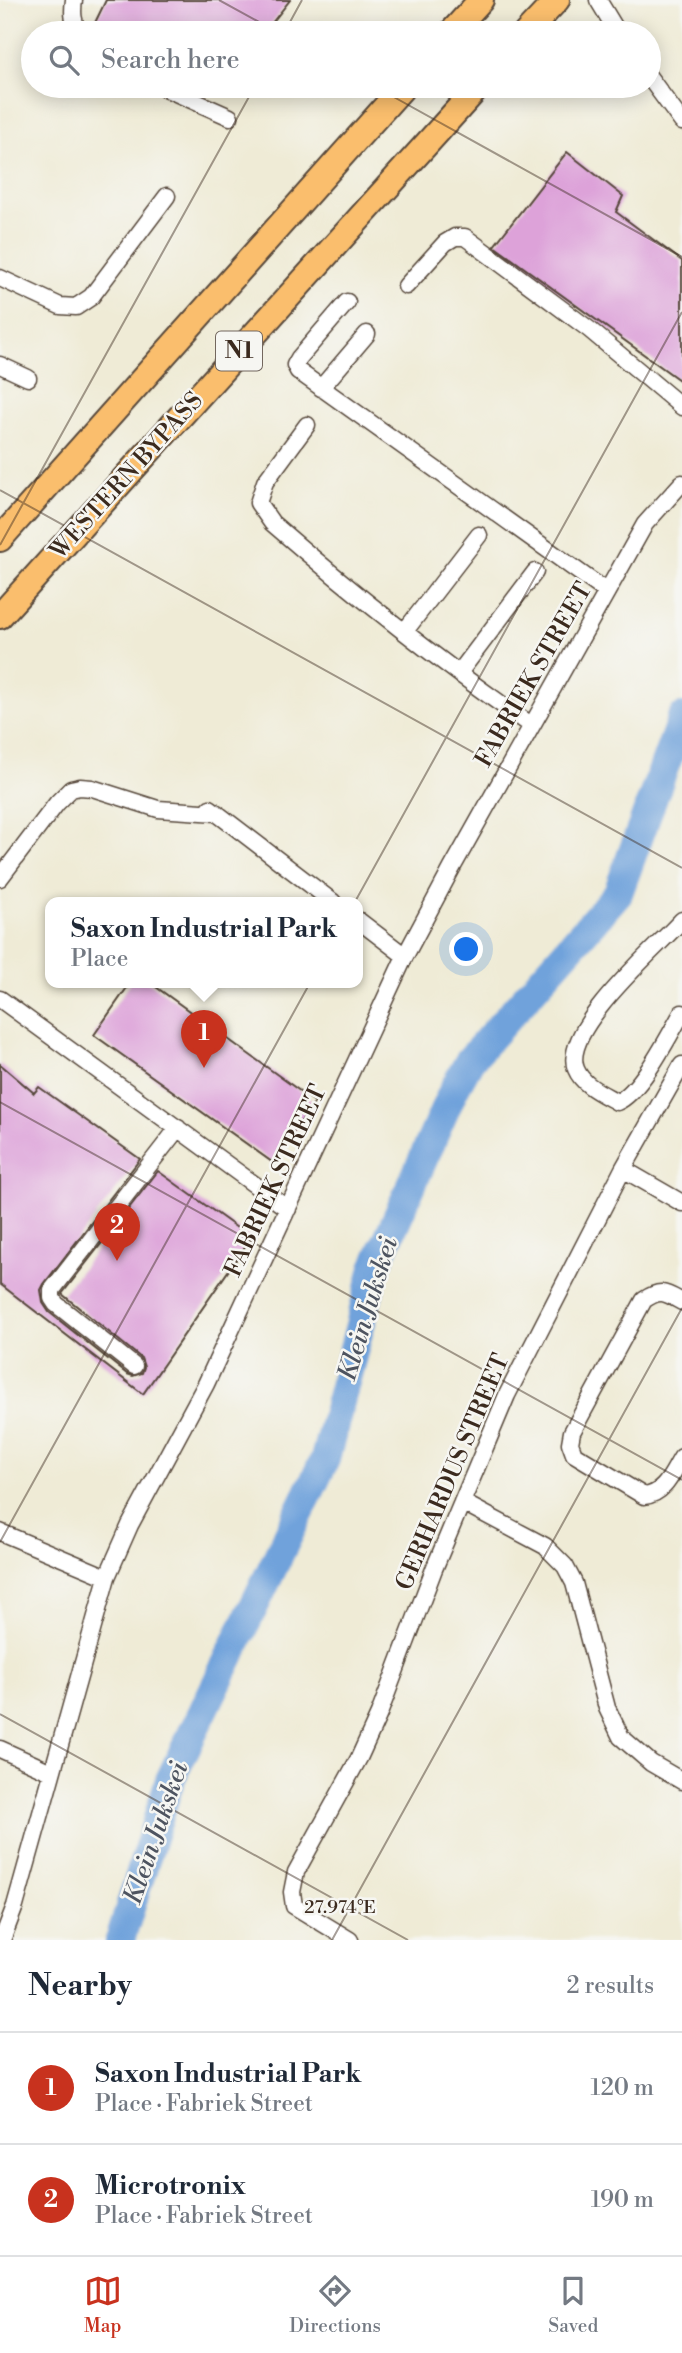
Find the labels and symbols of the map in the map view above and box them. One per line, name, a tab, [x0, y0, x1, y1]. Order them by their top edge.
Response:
road number: N1	[216, 332, 262, 370]
street label: WESTERN BYPASS	[43, 386, 210, 567]
street label: FABRIEK STREET	[469, 577, 599, 773]
your location	[449, 932, 483, 966]
pin: 1	[181, 1010, 227, 1068]
street label: FABRIEK STREET	[218, 1080, 334, 1282]
pin: 2	[94, 1203, 140, 1261]
water label: Klein Jukskei	[331, 1232, 405, 1385]
street label: GERHARDUS STREET	[390, 1349, 516, 1595]
water label: Klein Jukskei	[117, 1757, 196, 1909]
text: 27.974°E	[304, 1896, 376, 1919]

